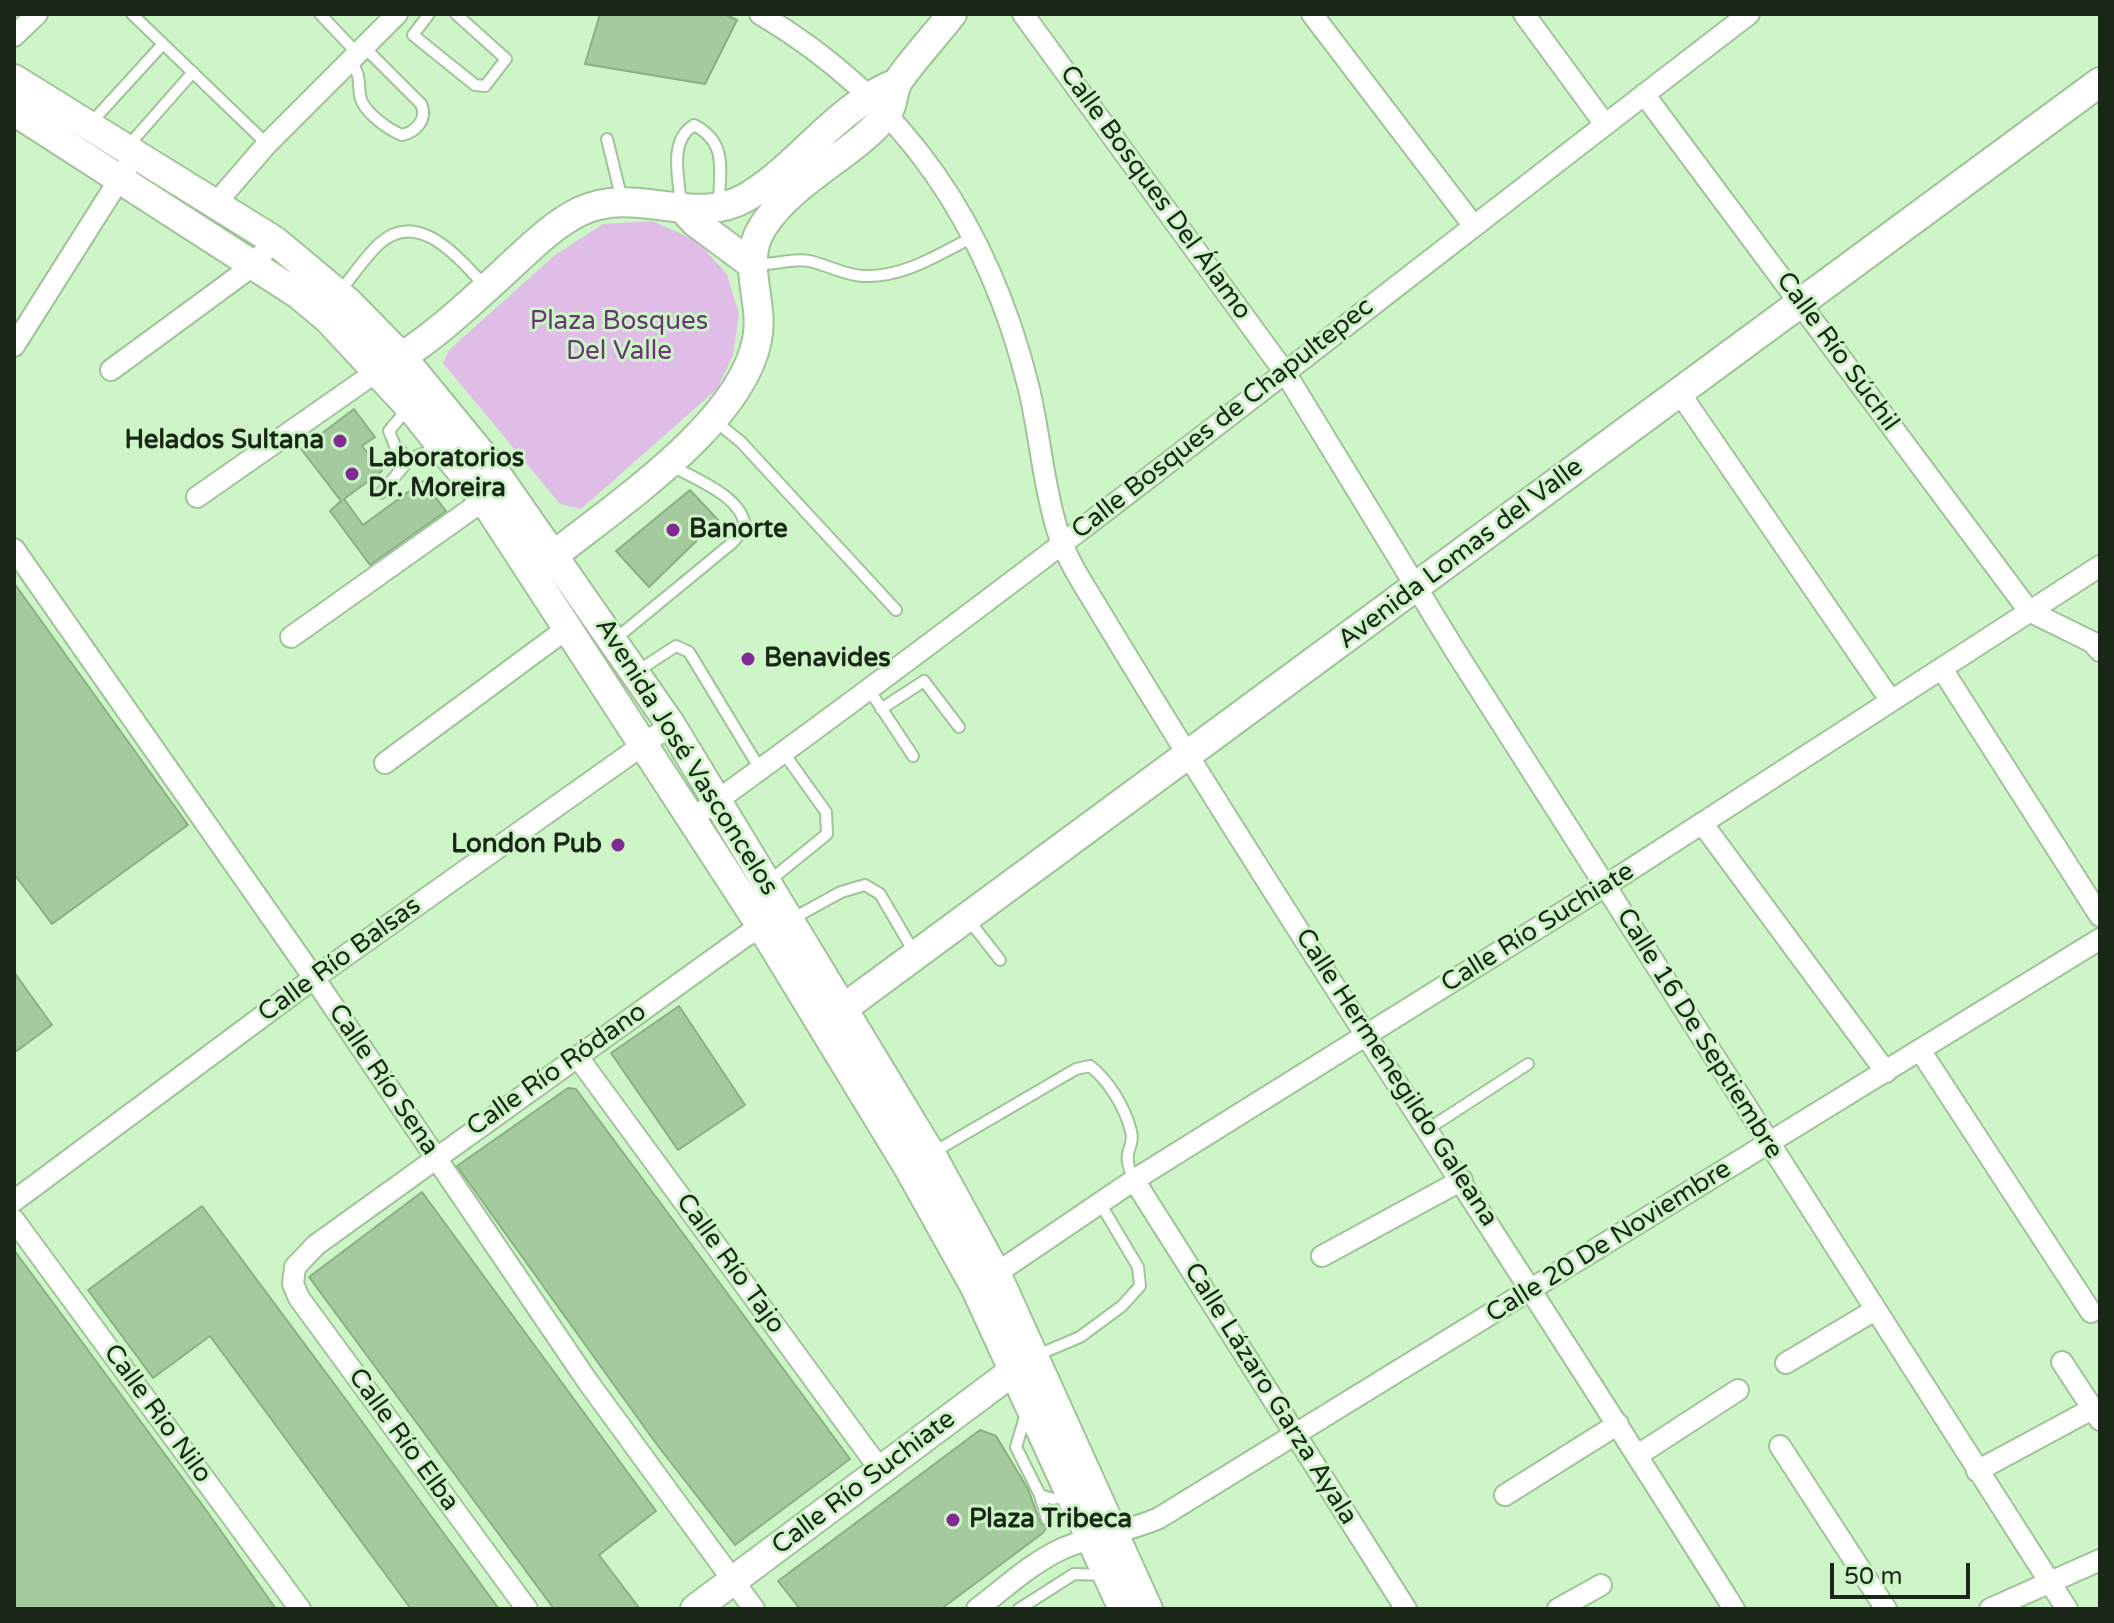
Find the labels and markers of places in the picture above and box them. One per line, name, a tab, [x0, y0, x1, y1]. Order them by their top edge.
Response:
place label: Helados Sultana	[124, 425, 324, 457]
marker: Helados Sultana	[331, 432, 349, 450]
place label: Laboratorios Dr. Moreira	[368, 443, 524, 504]
marker: Laboratorios Dr. Moreira	[343, 465, 361, 483]
place label: Banorte	[689, 514, 788, 546]
marker: Banorte	[664, 521, 682, 539]
place label: Benavides	[764, 643, 891, 675]
marker: Benavides	[739, 650, 757, 668]
place label: London Pub	[451, 829, 602, 861]
marker: London Pub	[609, 836, 627, 854]
place label: Plaza Tribeca	[969, 1504, 1132, 1536]
marker: Plaza Tribeca	[944, 1511, 962, 1529]

